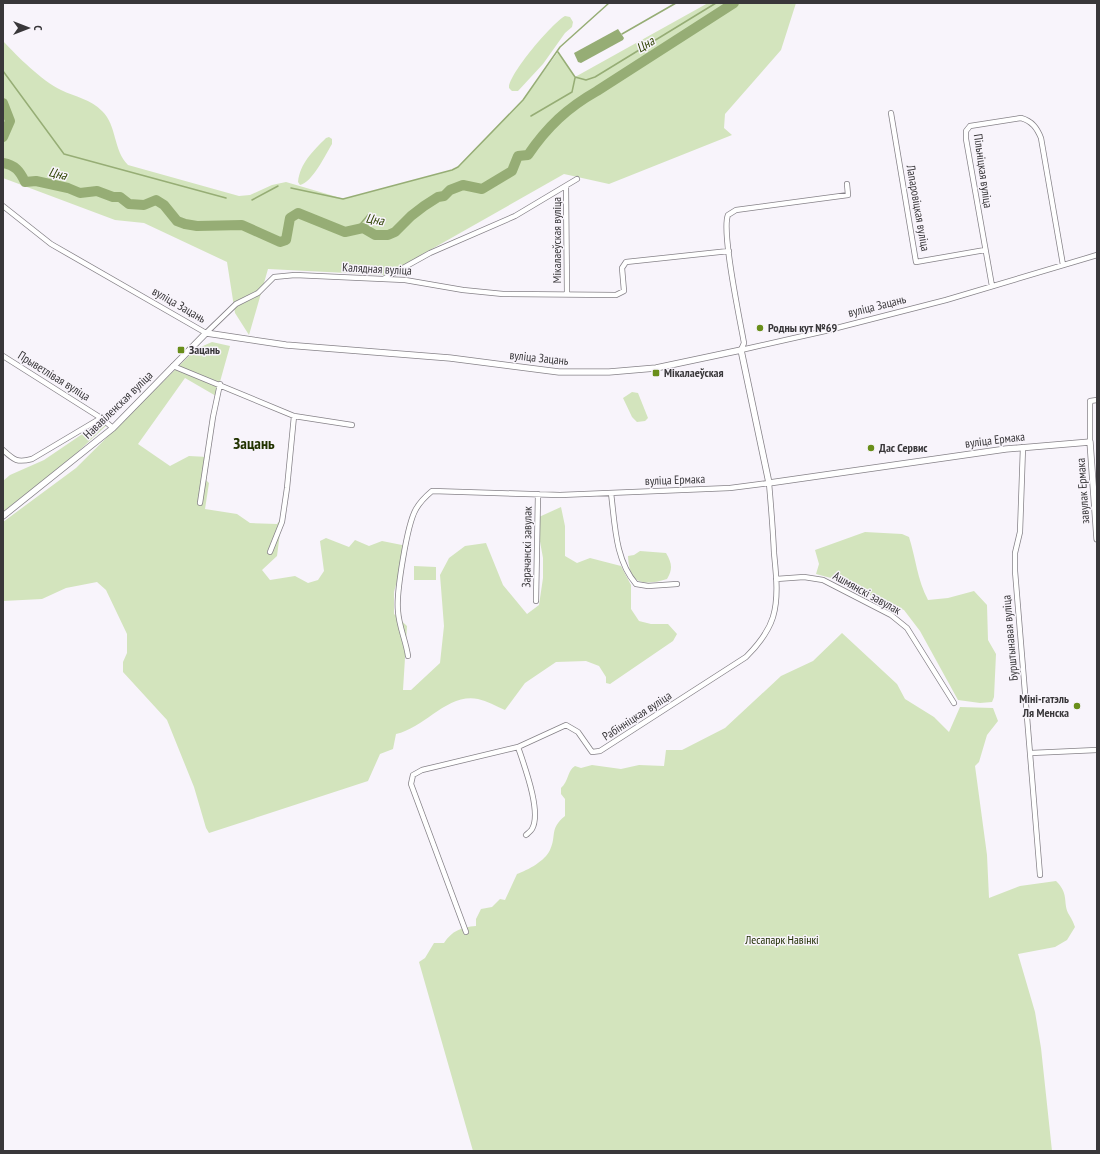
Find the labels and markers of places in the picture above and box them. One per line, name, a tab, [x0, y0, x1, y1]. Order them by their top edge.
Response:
place label: Родны кут №69	[768, 320, 837, 335]
marker: Родны кут №69	[755, 323, 765, 333]
place label: Зацань	[189, 342, 220, 357]
marker: Зацань	[176, 345, 186, 355]
place label: Мікалаеўская	[664, 365, 724, 380]
marker: Мікалаеўская	[651, 368, 661, 378]
place label: Дас Сервис	[879, 440, 928, 455]
marker: Дас Сервис	[866, 443, 876, 453]
place label: Міні-гатэль Ля Менска	[1019, 691, 1069, 720]
marker: Міні-гатэль Ля Менска	[1072, 701, 1082, 711]

